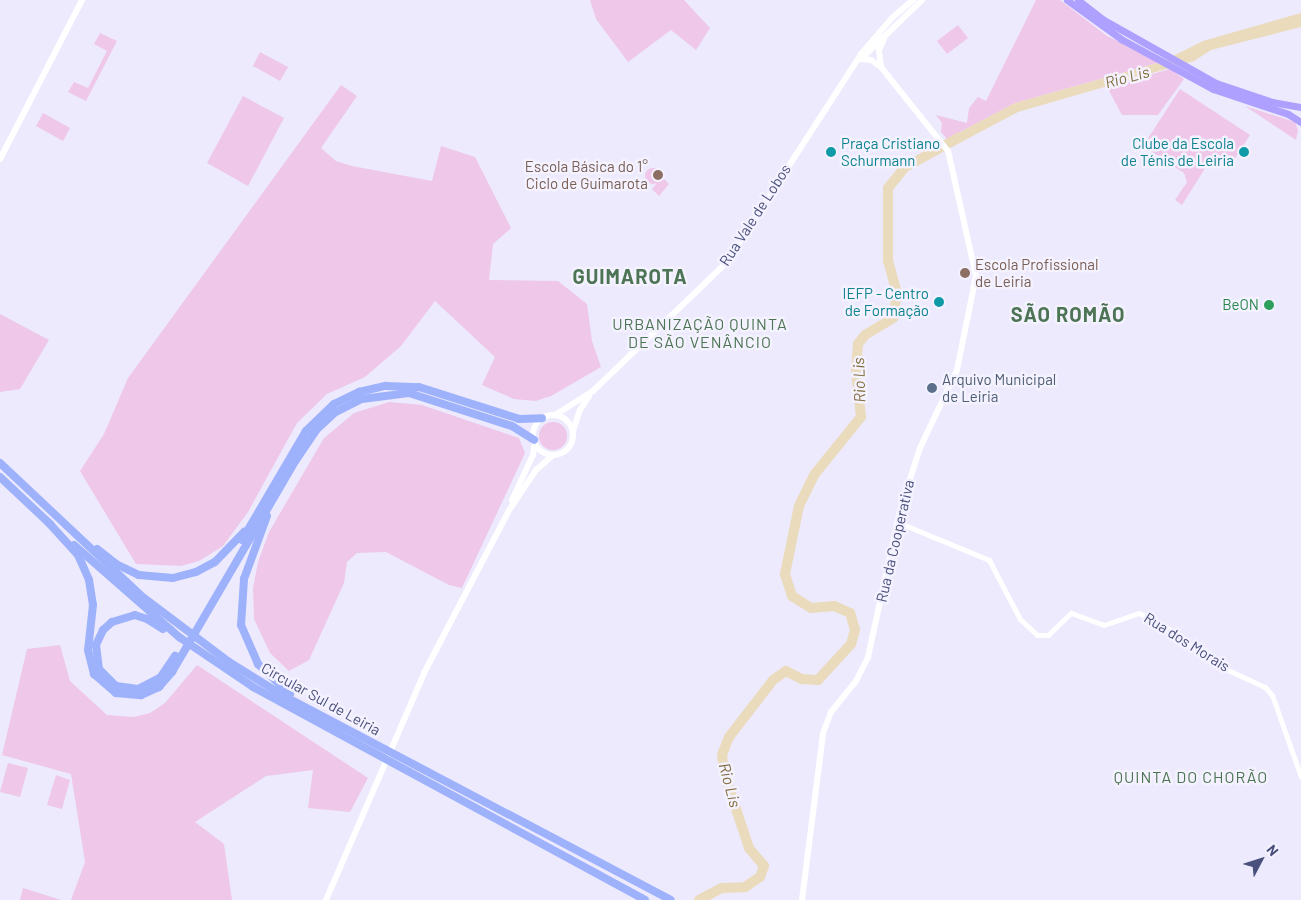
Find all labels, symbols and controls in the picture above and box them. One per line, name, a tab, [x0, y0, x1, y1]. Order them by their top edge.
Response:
water label: Rio Lis	[1103, 62, 1151, 92]
place label: Praça Cristiano Schurmann	[841, 134, 940, 169]
place label: Clube da Escola de Ténis de Leiria	[1121, 134, 1234, 169]
marker: Praça Cristiano Schurmann	[825, 146, 837, 158]
marker: Clube da Escola de Ténis de Leiria	[1238, 146, 1250, 158]
place label: Escola Básica do 1° Ciclo de Guimarota	[525, 157, 648, 192]
street label: Rua Vale de Lobos	[715, 161, 795, 269]
marker: Escola Básica do 1° Ciclo de Guimarota	[652, 169, 664, 181]
place label: Escola Profissional de Leiria	[975, 255, 1098, 290]
district label: GUIMAROTA	[571, 264, 689, 288]
marker: Escola Profissional de Leiria	[959, 267, 971, 279]
place label: IEFP - Centro de Formação	[843, 284, 929, 319]
marker: IEFP - Centro de Formação	[933, 296, 945, 308]
place label: BeON	[1222, 296, 1259, 314]
marker: BeON	[1263, 299, 1275, 311]
district label: SÃO ROMÃO	[1010, 302, 1126, 326]
district label: URBANIZAÇÃO QUINTA DE SÃO VENÂNCIO	[610, 314, 790, 352]
water label: Rio Lis	[849, 357, 869, 403]
place label: Arquivo Municipal de Leiria	[942, 370, 1056, 405]
marker: Arquivo Municipal de Leiria	[926, 382, 938, 394]
street label: Rua da Cooperativa	[872, 478, 918, 604]
street label: Rua dos Morais	[1141, 609, 1233, 675]
street label: Circular Sul de Leiria	[258, 659, 384, 739]
water label: Rio Lis	[715, 761, 745, 809]
district label: QUINTA DO CHORÃO	[1112, 767, 1270, 787]
north arrow	[1236, 835, 1286, 885]
text: N	[1263, 841, 1282, 859]

